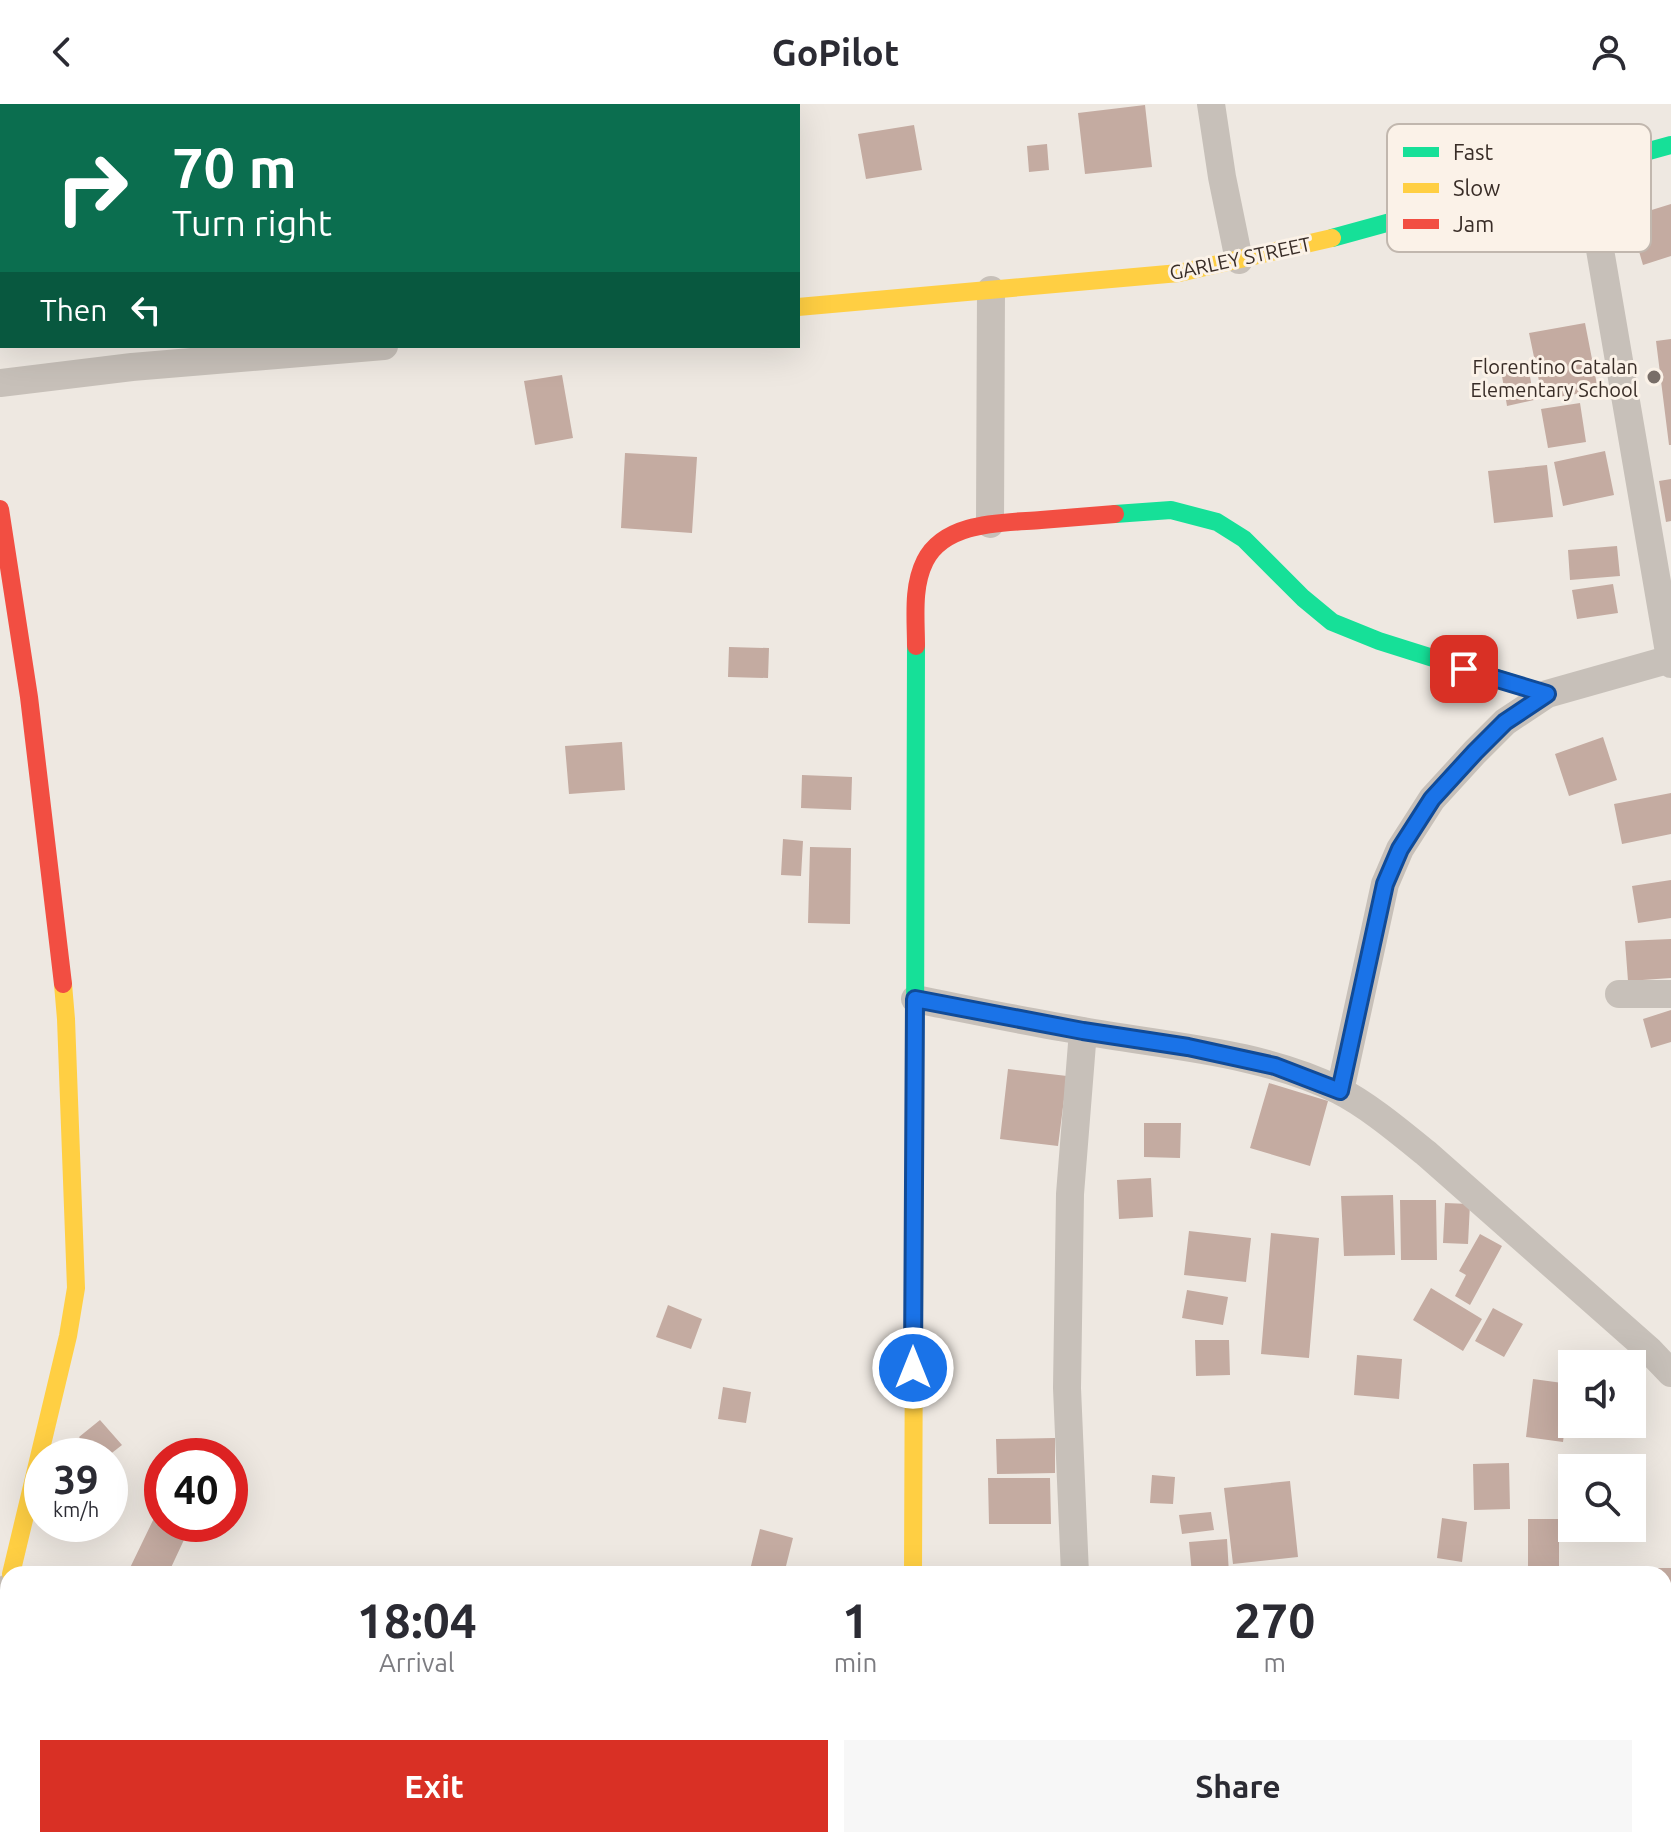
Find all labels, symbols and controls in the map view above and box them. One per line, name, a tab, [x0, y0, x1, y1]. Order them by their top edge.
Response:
icon: back	[40, 30, 84, 74]
icon: person	[1587, 30, 1631, 74]
text: GoPilot	[772, 32, 899, 73]
legend	[1387, 124, 1651, 252]
icon: right	[40, 136, 144, 240]
text: 70 m	[172, 136, 297, 199]
text: Fast	[1453, 139, 1494, 164]
text: Slow	[1453, 175, 1500, 200]
text: Turn right	[172, 202, 332, 243]
text: Jam	[1453, 211, 1494, 236]
street label: GARLEY STREET	[1167, 232, 1313, 284]
icon: left	[124, 288, 168, 332]
text: Then	[40, 293, 108, 327]
place label: Florentino Catalan Elementary School	[1471, 355, 1638, 401]
marker: Florentino Catalan Elementary School	[1645, 368, 1663, 386]
pin	[1430, 635, 1498, 703]
icon: arrive	[1442, 647, 1486, 691]
position arrow	[871, 1326, 955, 1410]
map controls	[1558, 1350, 1646, 1542]
button: sound	[1558, 1350, 1646, 1438]
speed limit sign: 40	[144, 1438, 248, 1542]
button: search	[1558, 1454, 1646, 1542]
text: 39	[53, 1457, 99, 1502]
text: km/h	[53, 1498, 99, 1521]
text: 18:04	[357, 1593, 477, 1647]
text: 1	[842, 1593, 869, 1647]
text: 270	[1234, 1593, 1315, 1647]
text: Arrival	[379, 1648, 455, 1677]
text: min	[834, 1648, 877, 1677]
text: m	[1263, 1648, 1286, 1677]
button: Exit	[40, 1740, 828, 1832]
button: Share	[844, 1740, 1632, 1832]

